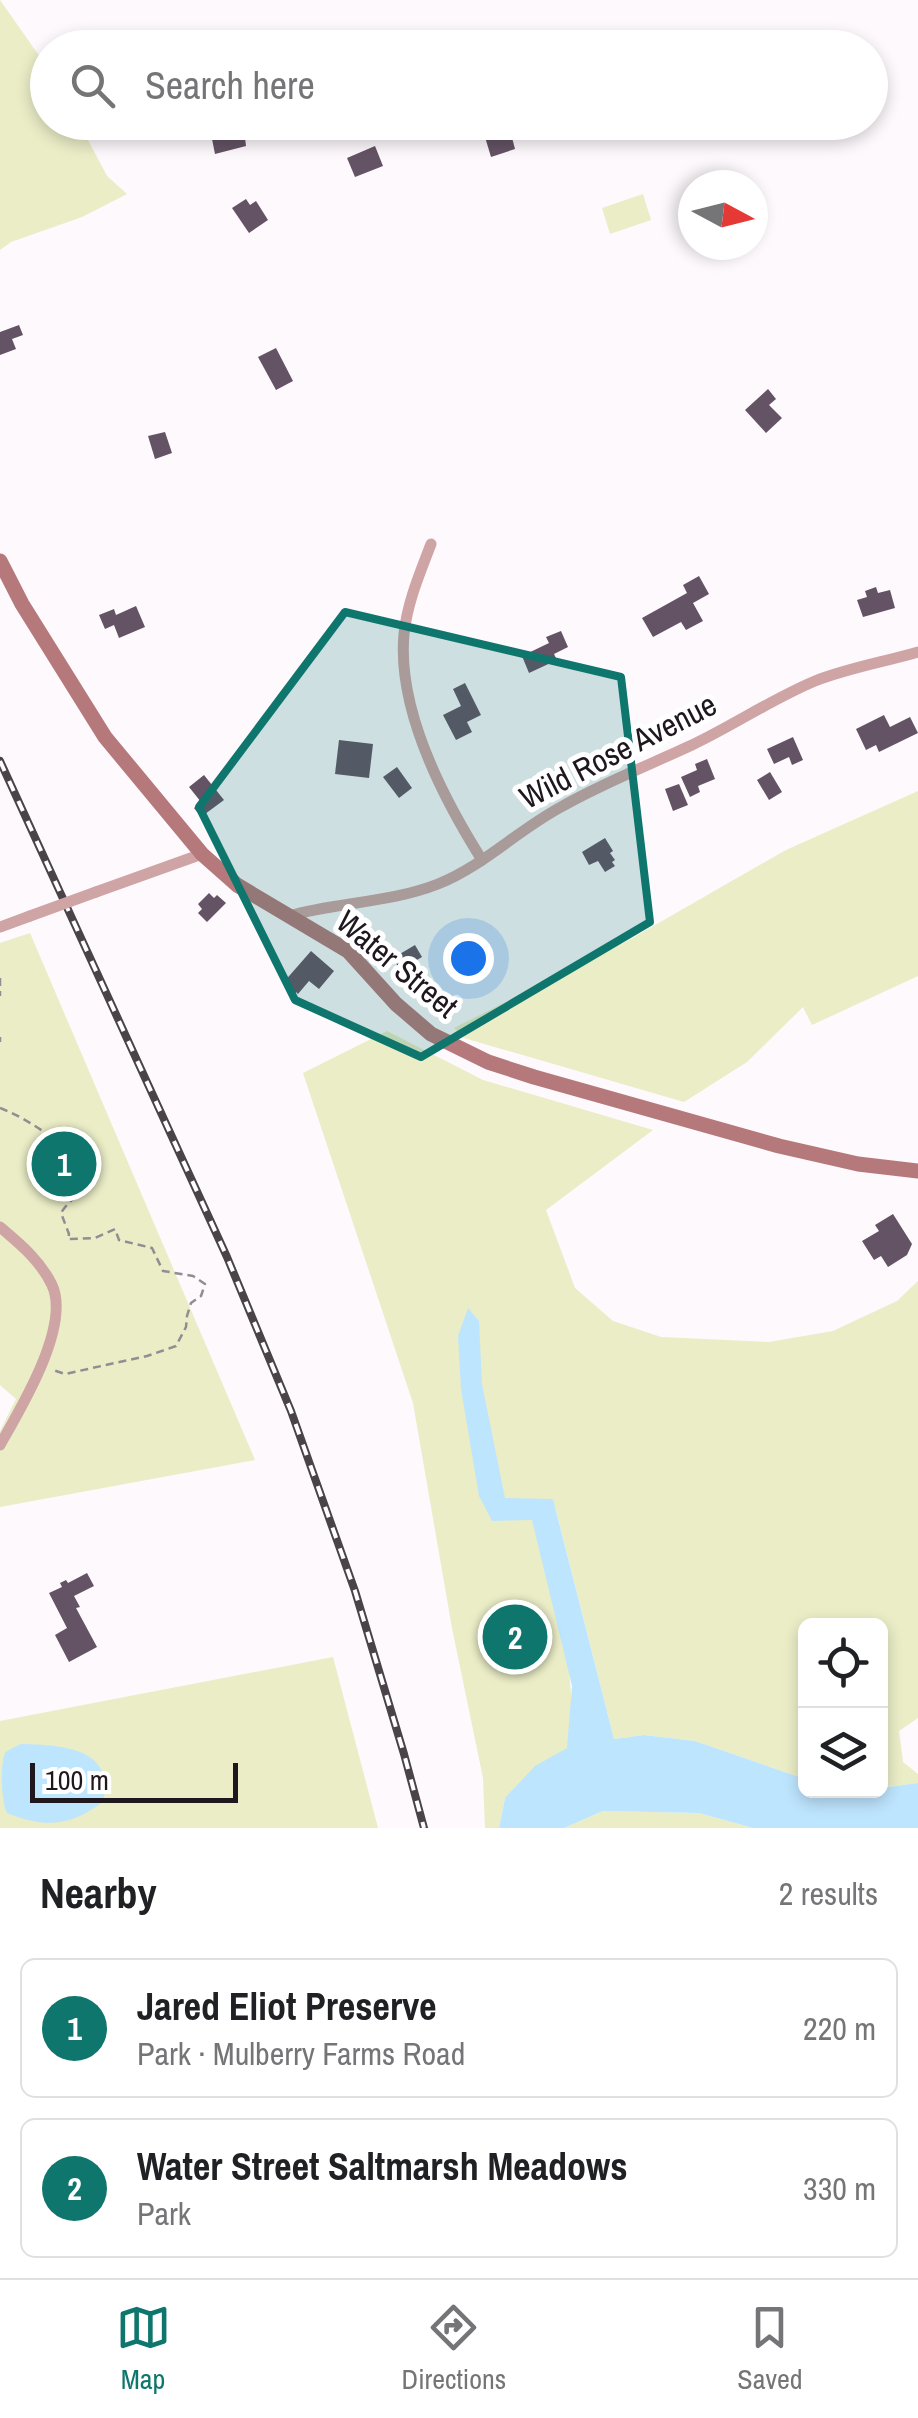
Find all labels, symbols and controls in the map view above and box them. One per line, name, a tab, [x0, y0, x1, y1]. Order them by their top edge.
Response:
search box	[30, 30, 888, 140]
icon: search	[65, 58, 120, 113]
text: Search here	[145, 60, 315, 111]
north arrow	[678, 170, 768, 260]
street label: Wild Rose Avenue	[512, 682, 724, 819]
street label: Water Street	[327, 900, 467, 1027]
your location	[443, 933, 494, 984]
pin: 1	[32, 1126, 96, 1202]
pin: 2	[482, 1600, 548, 1674]
map controls	[798, 1618, 888, 1798]
button: locate	[798, 1618, 888, 1708]
button: layers	[798, 1708, 888, 1798]
scale bar	[30, 1758, 238, 1802]
text: 100 m	[45, 1761, 109, 1799]
text: Nearby	[40, 1865, 157, 1921]
text: 2 results	[779, 1872, 878, 1915]
text: Jared Eliot Preserve	[137, 1981, 437, 2032]
text: 1	[67, 2007, 82, 2050]
text: 220 m	[803, 2007, 876, 2050]
text: Park · Mulberry Farms Road	[137, 2032, 465, 2075]
text: Water Street Saltmarsh Meadows	[137, 2141, 628, 2192]
text: 2	[67, 2167, 82, 2210]
text: 330 m	[803, 2167, 876, 2210]
text: Park	[137, 2192, 191, 2235]
tab: Map	[116, 2300, 171, 2398]
tab: Directions	[402, 2300, 506, 2398]
tab: Saved	[737, 2300, 802, 2398]

